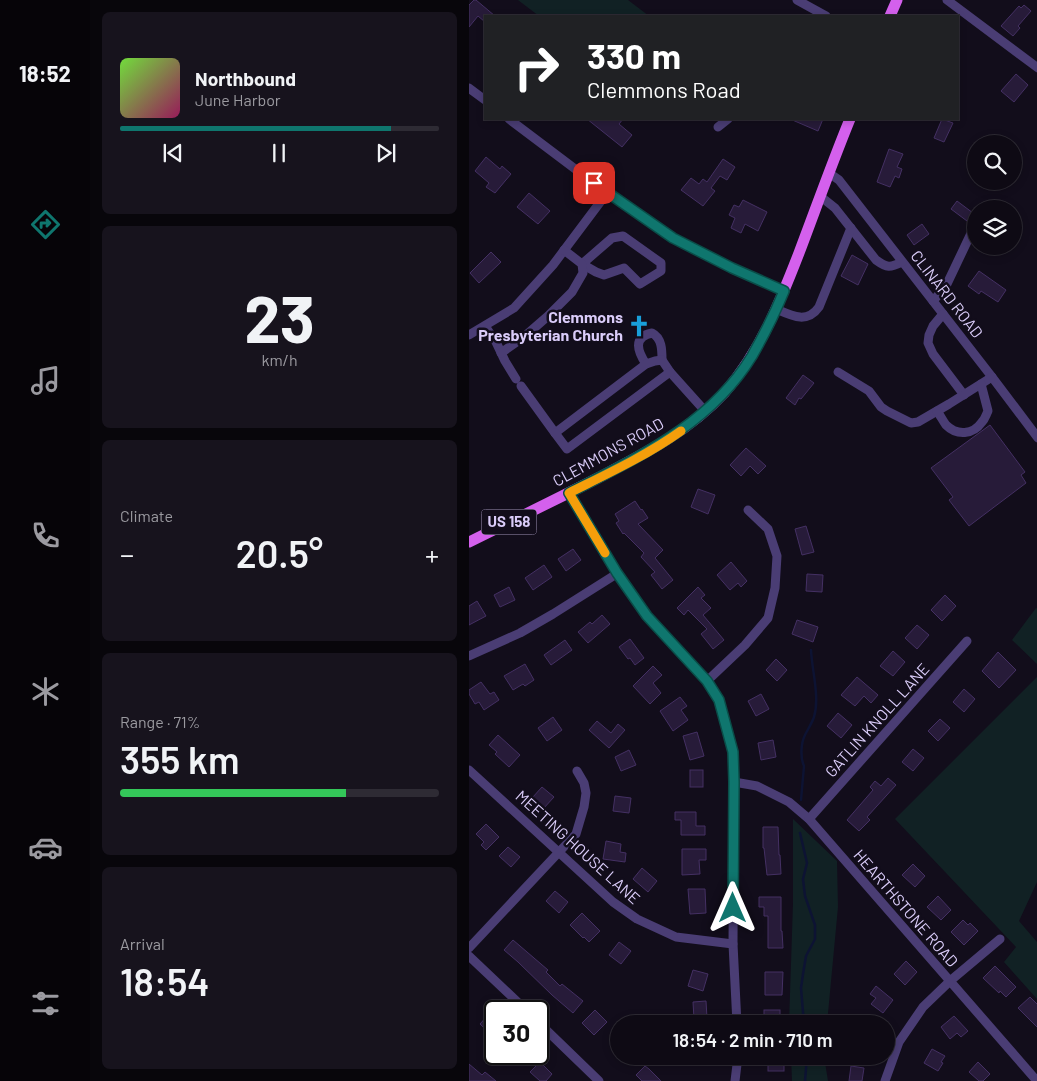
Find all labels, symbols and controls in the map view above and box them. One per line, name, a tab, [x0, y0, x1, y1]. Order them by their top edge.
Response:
text: 330 m	[587, 34, 681, 76]
icon: right	[504, 35, 569, 100]
text: 18:52	[19, 60, 71, 86]
text: Northbound	[195, 67, 296, 90]
text: Clemmons Road	[587, 76, 741, 102]
text: June Harbor	[195, 90, 281, 109]
map controls	[967, 135, 1022, 255]
button: search	[967, 135, 1022, 190]
icon: previous	[159, 139, 187, 167]
icon: pause	[265, 139, 293, 167]
icon: next	[372, 139, 400, 167]
pin	[573, 162, 615, 204]
icon: arrive	[580, 169, 608, 197]
button: layers	[967, 200, 1022, 255]
icon: directions	[28, 207, 63, 242]
street label: CLINARD ROAD	[907, 246, 987, 341]
text: 23	[244, 278, 315, 356]
place label: Clemmons Presbyterian Church	[478, 307, 623, 344]
church icon: Clemmons Presbyterian Church	[626, 313, 652, 339]
text: km/h	[261, 350, 298, 369]
icon: music	[28, 363, 63, 398]
street label: CLEMMONS ROAD	[549, 413, 667, 490]
text: Climate	[120, 506, 173, 525]
road number: US 158	[481, 510, 537, 534]
icon: phone	[28, 518, 63, 553]
text: 20.5°	[236, 530, 323, 576]
text: −	[120, 537, 134, 571]
text: +	[425, 537, 439, 571]
street label: GATLIN KNOLL LANE	[821, 659, 933, 780]
icon: climate	[28, 674, 63, 709]
text: Range · 71%	[120, 712, 200, 731]
text: 355 km	[120, 736, 239, 782]
street label: MEETING HOUSE LANE	[512, 786, 644, 907]
icon: car	[28, 830, 63, 865]
street label: HEARTHSTONE ROAD	[850, 845, 963, 970]
position arrow	[706, 881, 758, 933]
text: Arrival	[120, 934, 165, 953]
text: 18:54	[120, 958, 210, 1004]
icon: filters	[28, 986, 63, 1021]
speed limit sign: 30	[484, 1000, 549, 1065]
text: 18:54 · 2 min · 710 m	[672, 1028, 833, 1051]

